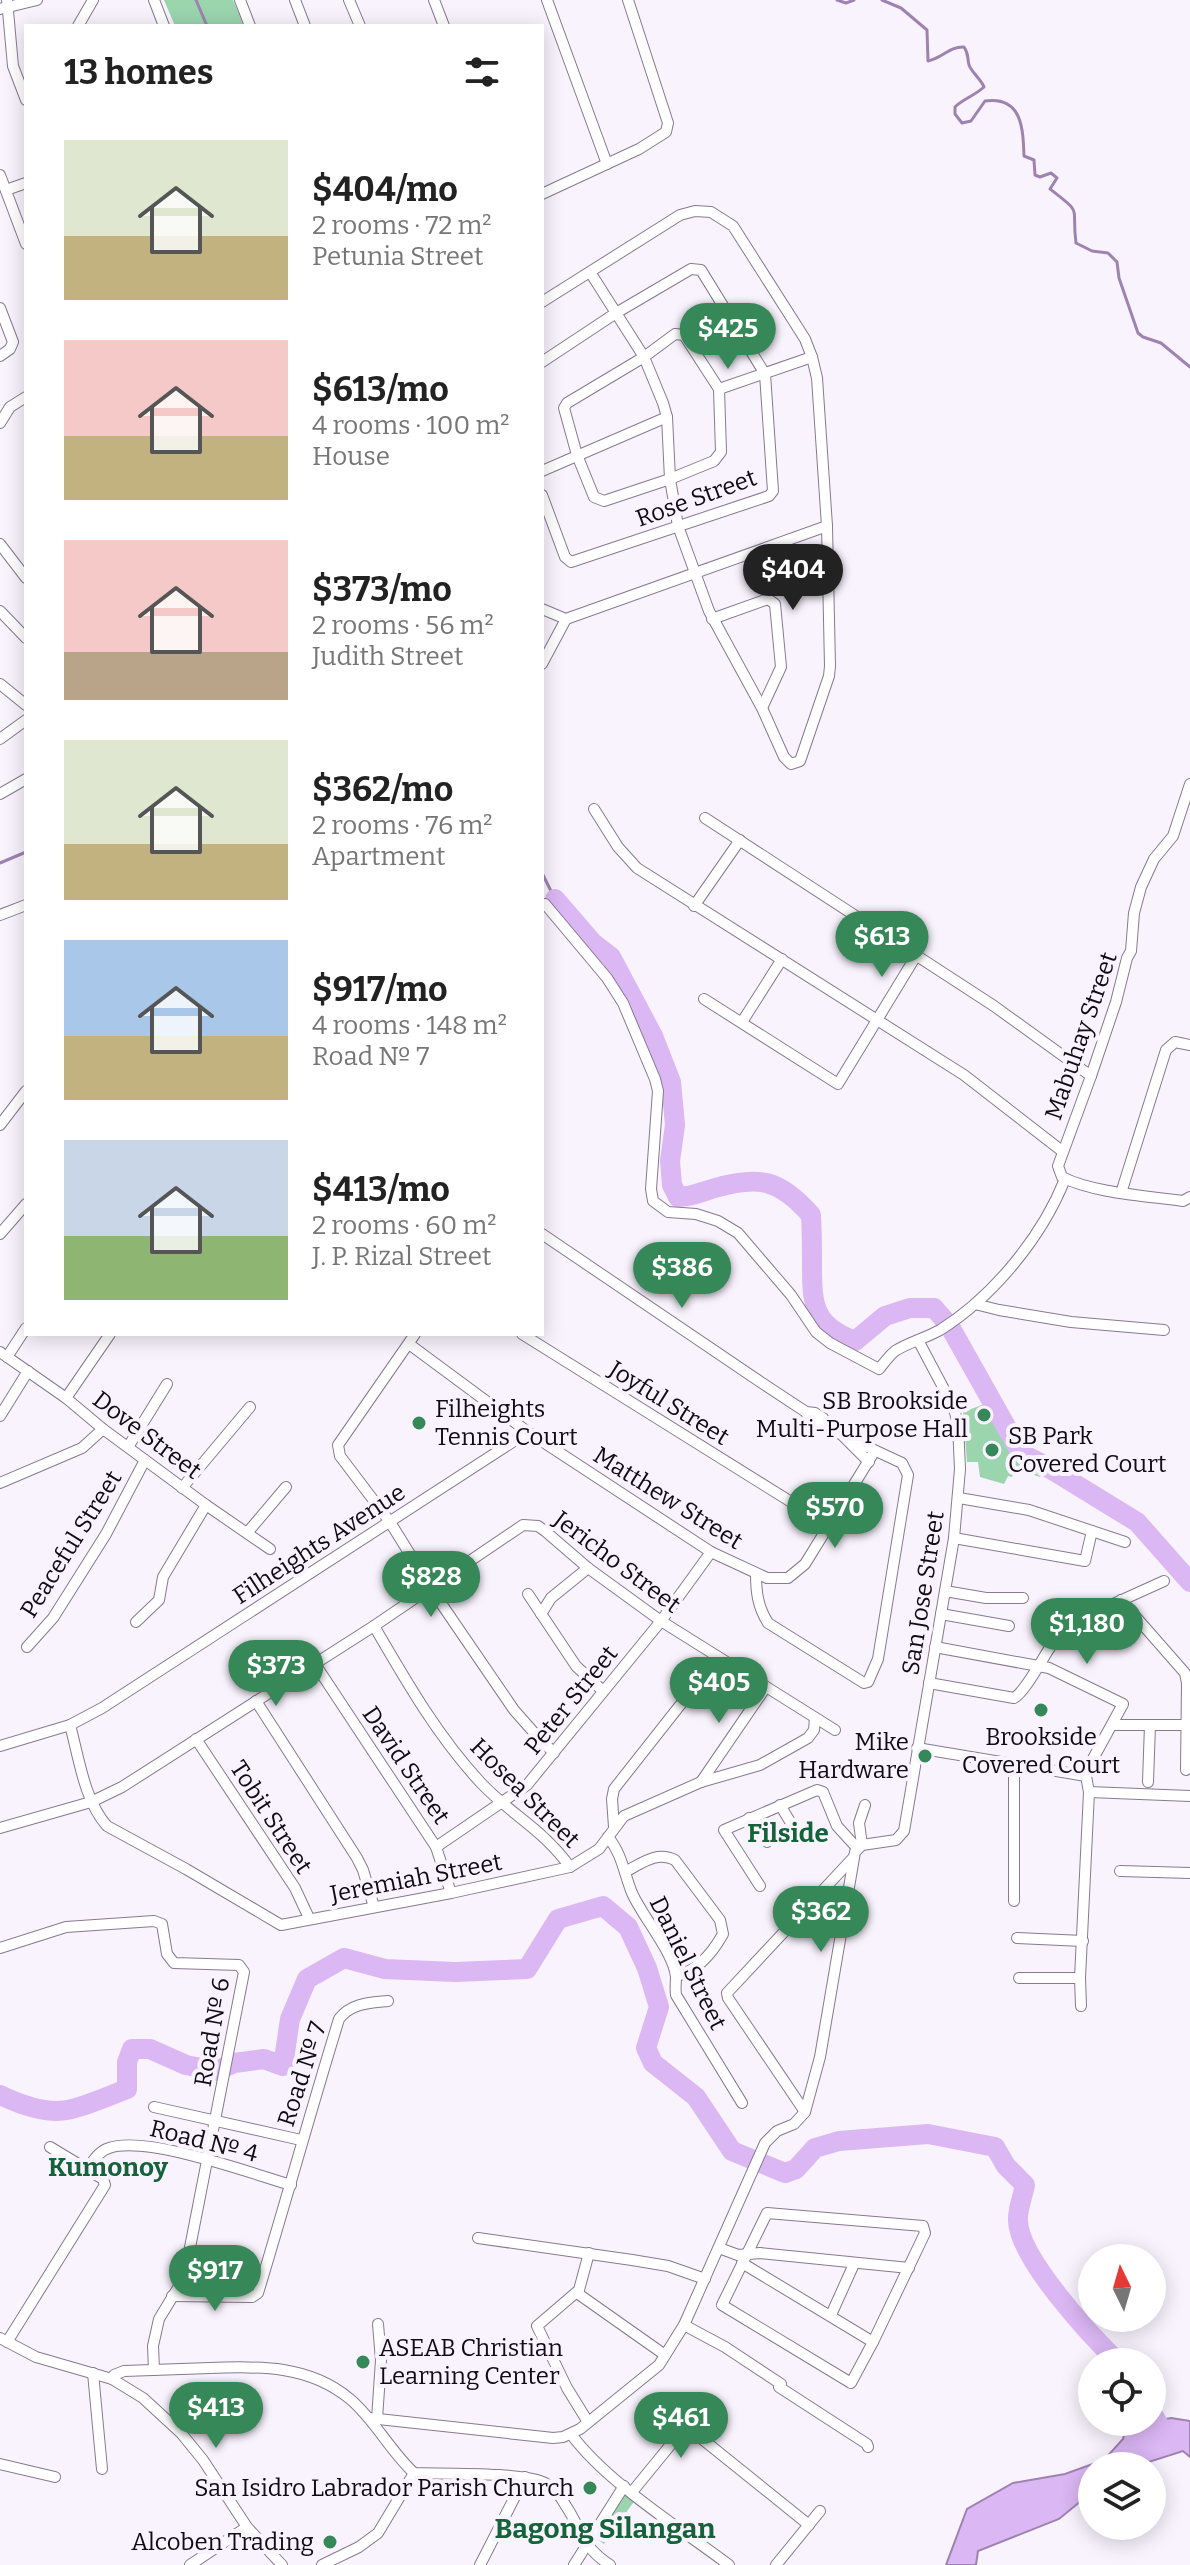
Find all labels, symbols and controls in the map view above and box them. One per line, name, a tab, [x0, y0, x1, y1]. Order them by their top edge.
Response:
icon: filters	[460, 50, 504, 94]
text: 13 homes	[64, 52, 213, 93]
text: $404/mo	[312, 169, 458, 210]
icon: home	[128, 172, 224, 268]
text: 2 rooms · 72 m²	[312, 210, 492, 241]
text: Petunia Street	[312, 241, 484, 272]
pin: $425	[681, 303, 775, 371]
text: $425	[698, 313, 758, 344]
text: $613/mo	[312, 369, 449, 410]
icon: home	[128, 372, 224, 468]
text: 4 rooms · 100 m²	[312, 410, 509, 441]
text: House	[312, 441, 390, 472]
street label: Rose Street	[632, 463, 760, 533]
pin: $404	[746, 544, 840, 612]
text: $404	[761, 554, 825, 585]
text: $373/mo	[312, 569, 452, 610]
icon: home	[128, 572, 224, 668]
text: 2 rooms · 56 m²	[312, 610, 494, 641]
text: Judith Street	[312, 641, 463, 672]
text: $362/mo	[312, 769, 453, 810]
icon: home	[128, 772, 224, 868]
text: 2 rooms · 76 m²	[312, 810, 492, 841]
text: Apartment	[312, 841, 445, 872]
pin: $613	[835, 911, 929, 979]
text: $613	[853, 921, 911, 952]
street label: Mabuhay Street	[1039, 948, 1123, 1124]
text: $917/mo	[312, 969, 448, 1010]
icon: home	[128, 972, 224, 1068]
text: 4 rooms · 148 m²	[312, 1010, 507, 1041]
text: Road № 7	[312, 1041, 429, 1072]
text: $413/mo	[312, 1169, 450, 1210]
icon: home	[128, 1172, 224, 1268]
text: 2 rooms · 60 m²	[312, 1210, 496, 1241]
text: J. P. Rizal Street	[312, 1241, 491, 1272]
pin: $386	[635, 1242, 729, 1310]
text: $386	[651, 1252, 713, 1283]
street label: Joyful Street	[603, 1354, 734, 1451]
street label: Dove Street	[87, 1385, 207, 1485]
place label: SB Brookside Multi-Purpose Hall	[756, 1387, 968, 1443]
place label: Filheights Tennis Court	[435, 1395, 578, 1451]
marker: SB Brookside Multi-Purpose Hall	[975, 1406, 993, 1424]
marker: Filheights Tennis Court	[410, 1414, 428, 1432]
place label: SB Park Covered Court	[1008, 1422, 1167, 1478]
street label: Matthew Street	[588, 1441, 748, 1555]
marker: SB Park Covered Court	[983, 1441, 1001, 1459]
street label: Peaceful Street	[15, 1465, 128, 1623]
street label: Filheights Avenue	[228, 1478, 410, 1610]
pin: $570	[788, 1482, 882, 1550]
text: $570	[805, 1492, 865, 1523]
street label: Jericho Street	[547, 1505, 686, 1619]
street label: San Jose Street	[896, 1509, 950, 1677]
pin: $828	[384, 1551, 478, 1619]
text: $828	[400, 1561, 462, 1592]
pin: $1,180	[1022, 1598, 1152, 1666]
text: $1,180	[1049, 1608, 1125, 1639]
pin: $373	[229, 1640, 323, 1708]
street label: Peter Street	[519, 1640, 624, 1760]
text: $373	[246, 1650, 306, 1681]
pin: $405	[672, 1657, 766, 1725]
text: $405	[688, 1667, 750, 1698]
street label: David Street	[356, 1701, 456, 1829]
marker: Brookside Covered Court	[1032, 1701, 1050, 1719]
place label: Brookside Covered Court	[962, 1723, 1121, 1779]
place label: Mike Hardware	[798, 1728, 909, 1784]
street label: Hosea Street	[465, 1733, 586, 1854]
marker: Mike Hardware	[916, 1747, 934, 1765]
street label: Tobit Street	[224, 1755, 318, 1879]
district label: Filside	[747, 1818, 829, 1849]
street label: Jeremiah Street	[327, 1848, 505, 1909]
pin: $362	[774, 1886, 868, 1954]
street label: Daniel Street	[644, 1892, 732, 2034]
text: $362	[791, 1896, 851, 1927]
street label: Road № 6	[189, 1975, 235, 2089]
street label: Road № 7	[272, 2018, 332, 2130]
street label: Road № 4	[147, 2114, 261, 2168]
district label: Kumonoy	[48, 2152, 169, 2183]
north arrow	[1078, 2244, 1166, 2332]
map controls	[1078, 2244, 1166, 2540]
pin: $917	[168, 2245, 262, 2313]
text: $917	[187, 2255, 243, 2286]
place label: ASEAB Christian Learning Center	[379, 2334, 563, 2390]
button: locate	[1078, 2348, 1166, 2436]
marker: ASEAB Christian Learning Center	[354, 2353, 372, 2371]
pin: $413	[169, 2382, 263, 2450]
text: $413	[187, 2392, 245, 2423]
pin: $461	[634, 2392, 728, 2460]
text: $461	[652, 2402, 710, 2433]
button: layers	[1078, 2452, 1166, 2540]
place label: San Isidro Labrador Parish Church	[194, 2474, 574, 2502]
marker: San Isidro Labrador Parish Church	[581, 2479, 599, 2497]
district label: Bagong Silangan	[494, 2512, 716, 2545]
place label: Alcoben Trading	[131, 2528, 314, 2556]
marker: Alcoben Trading	[321, 2533, 339, 2551]

